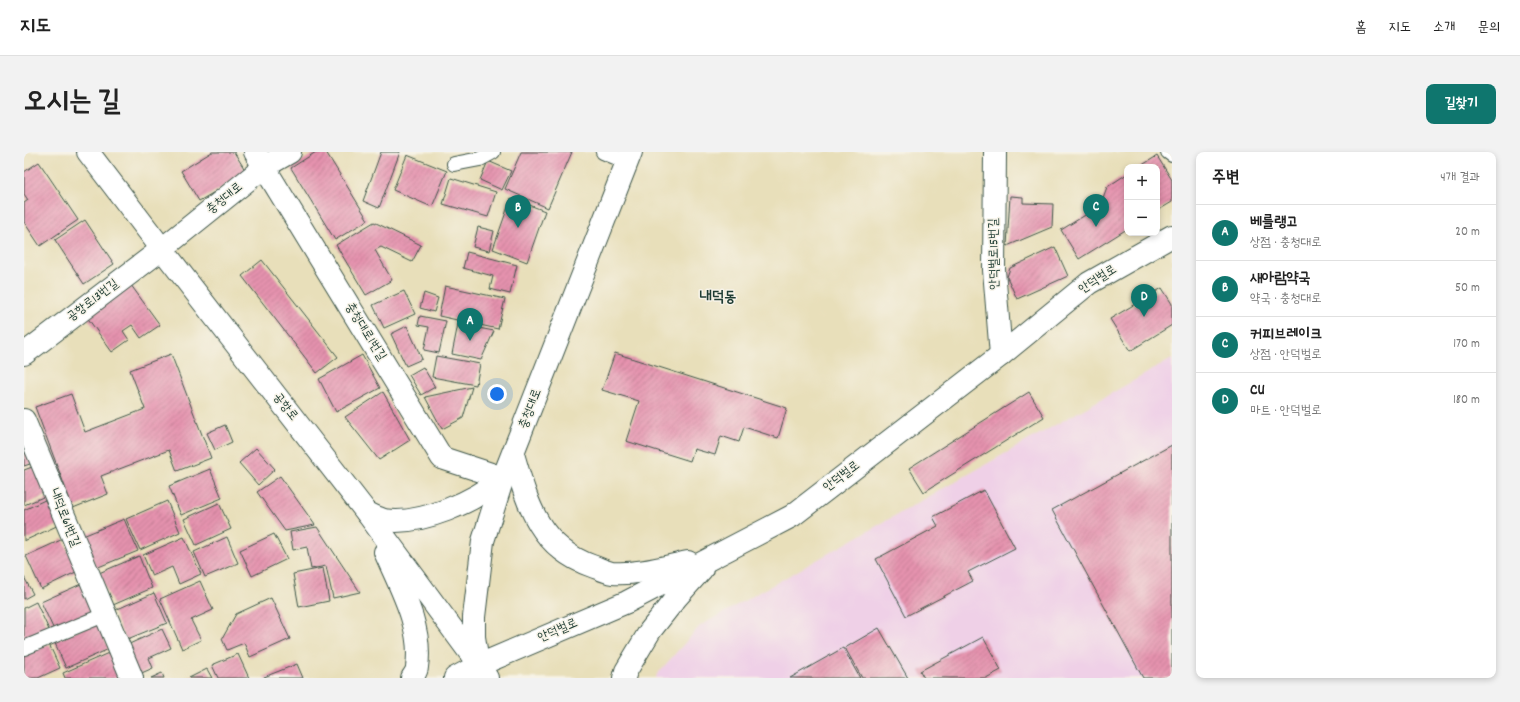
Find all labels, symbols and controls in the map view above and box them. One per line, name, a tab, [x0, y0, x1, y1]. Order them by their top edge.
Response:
text: 지도	[20, 14, 51, 41]
text: 홈	[1355, 18, 1366, 38]
text: 지도	[1388, 18, 1411, 38]
text: 소개	[1433, 18, 1455, 38]
text: 문의	[1477, 18, 1500, 38]
text: 오시는 길	[24, 84, 121, 124]
button: 길찾기	[1426, 84, 1496, 124]
map controls	[1124, 164, 1160, 236]
button: +	[1124, 164, 1160, 200]
text: 주변	[1212, 167, 1239, 191]
text: 4개 결과	[1440, 169, 1480, 188]
street label: 충청대로	[203, 178, 247, 220]
pin: C	[1083, 194, 1109, 227]
pin: B	[505, 195, 531, 228]
button: −	[1124, 200, 1160, 236]
text: 베를랭고	[1250, 212, 1298, 234]
street label: 안덕벌로15번길	[985, 218, 1005, 290]
text: A	[1221, 223, 1229, 242]
text: 20 m	[1455, 223, 1480, 242]
text: 상점 · 충청대로	[1250, 234, 1322, 253]
street label: 안덕벌로	[1075, 261, 1121, 299]
text: 새아람약국	[1250, 268, 1310, 290]
street label: 공항로13번길	[63, 275, 123, 327]
text: B	[1222, 279, 1228, 298]
text: 50 m	[1455, 279, 1480, 298]
pin: D	[1131, 284, 1157, 317]
district label: 내덕동	[699, 287, 736, 309]
text: 약국 · 충청대로	[1250, 290, 1322, 309]
street label: 충청대로1번길	[340, 299, 390, 365]
pin: A	[457, 308, 483, 341]
text: 커피브레이크	[1250, 324, 1322, 346]
text: C	[1222, 335, 1228, 354]
text: 170 m	[1453, 335, 1480, 354]
text: 상점 · 안덕벌로	[1250, 346, 1322, 365]
text: CU	[1250, 380, 1265, 402]
your location	[487, 384, 507, 404]
street label: 충청대로	[515, 386, 547, 432]
street label: 공항로	[268, 389, 302, 425]
text: D	[1222, 391, 1228, 410]
text: 180 m	[1453, 391, 1480, 410]
text: 마트 · 안덕벌로	[1250, 402, 1322, 421]
street label: 안덕벌로	[820, 457, 864, 497]
street label: 내덕로61번길	[44, 486, 84, 550]
street label: 안덕벌로	[535, 614, 581, 648]

